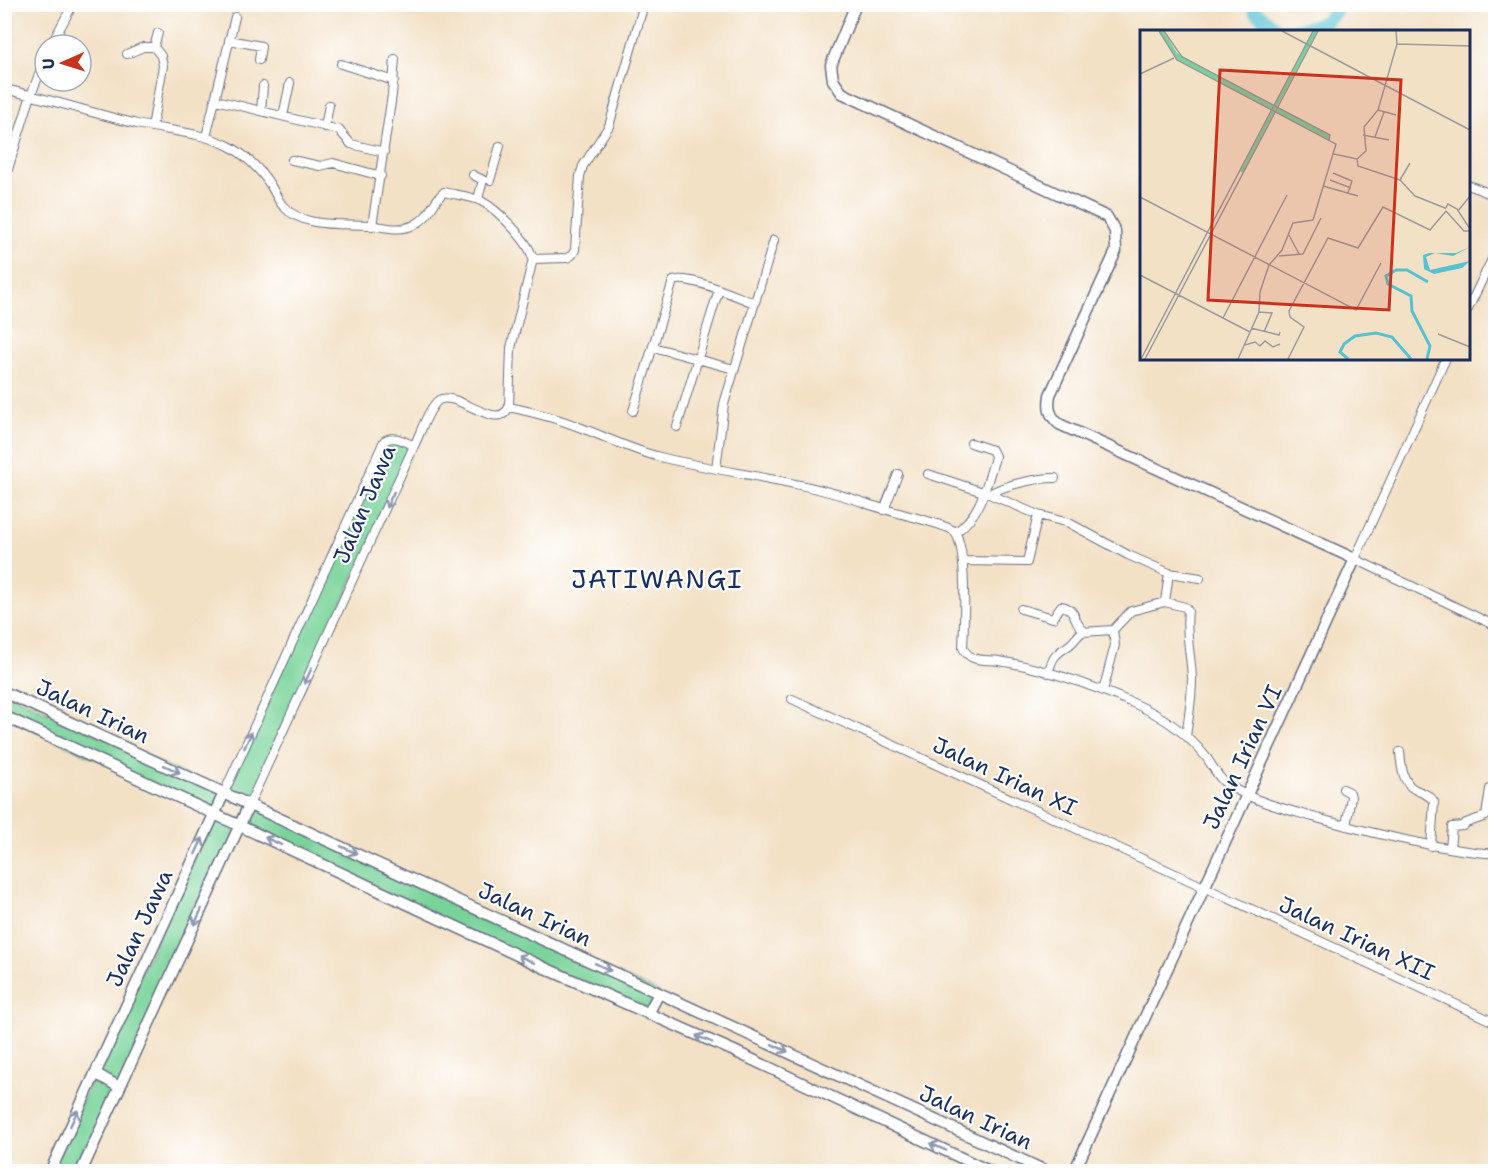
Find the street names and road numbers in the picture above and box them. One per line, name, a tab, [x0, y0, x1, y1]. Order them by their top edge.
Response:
street label: Jalan Jawa	[326, 440, 403, 568]
street label: Jalan Irian	[31, 673, 154, 750]
street label: Jalan Irian VI	[1196, 680, 1289, 834]
street label: Jalan Irian XI	[928, 730, 1082, 823]
street label: Jalan Jawa	[100, 865, 179, 992]
street label: Jalan Irian	[473, 876, 596, 953]
street label: Jalan Irian XII	[1274, 890, 1439, 987]
street label: Jalan Irian	[914, 1079, 1037, 1156]

